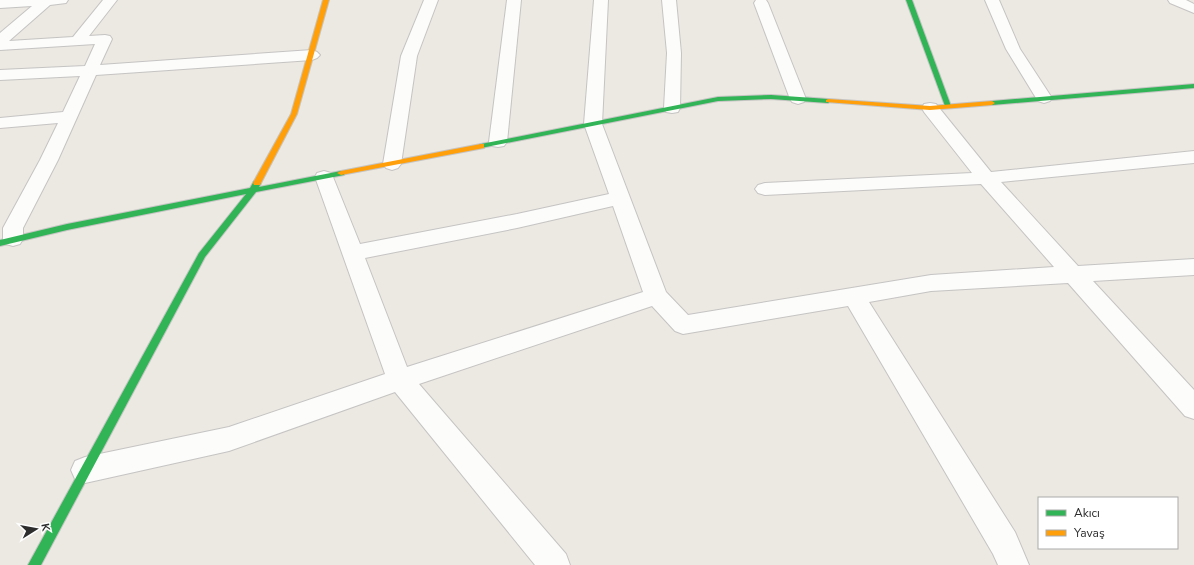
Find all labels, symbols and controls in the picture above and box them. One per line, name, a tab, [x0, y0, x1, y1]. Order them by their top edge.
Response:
legend	[1038, 497, 1178, 549]
text: Akıcı	[1074, 505, 1100, 521]
north arrow	[16, 509, 56, 549]
text: K	[37, 522, 54, 533]
text: Yavaş	[1073, 525, 1105, 541]

